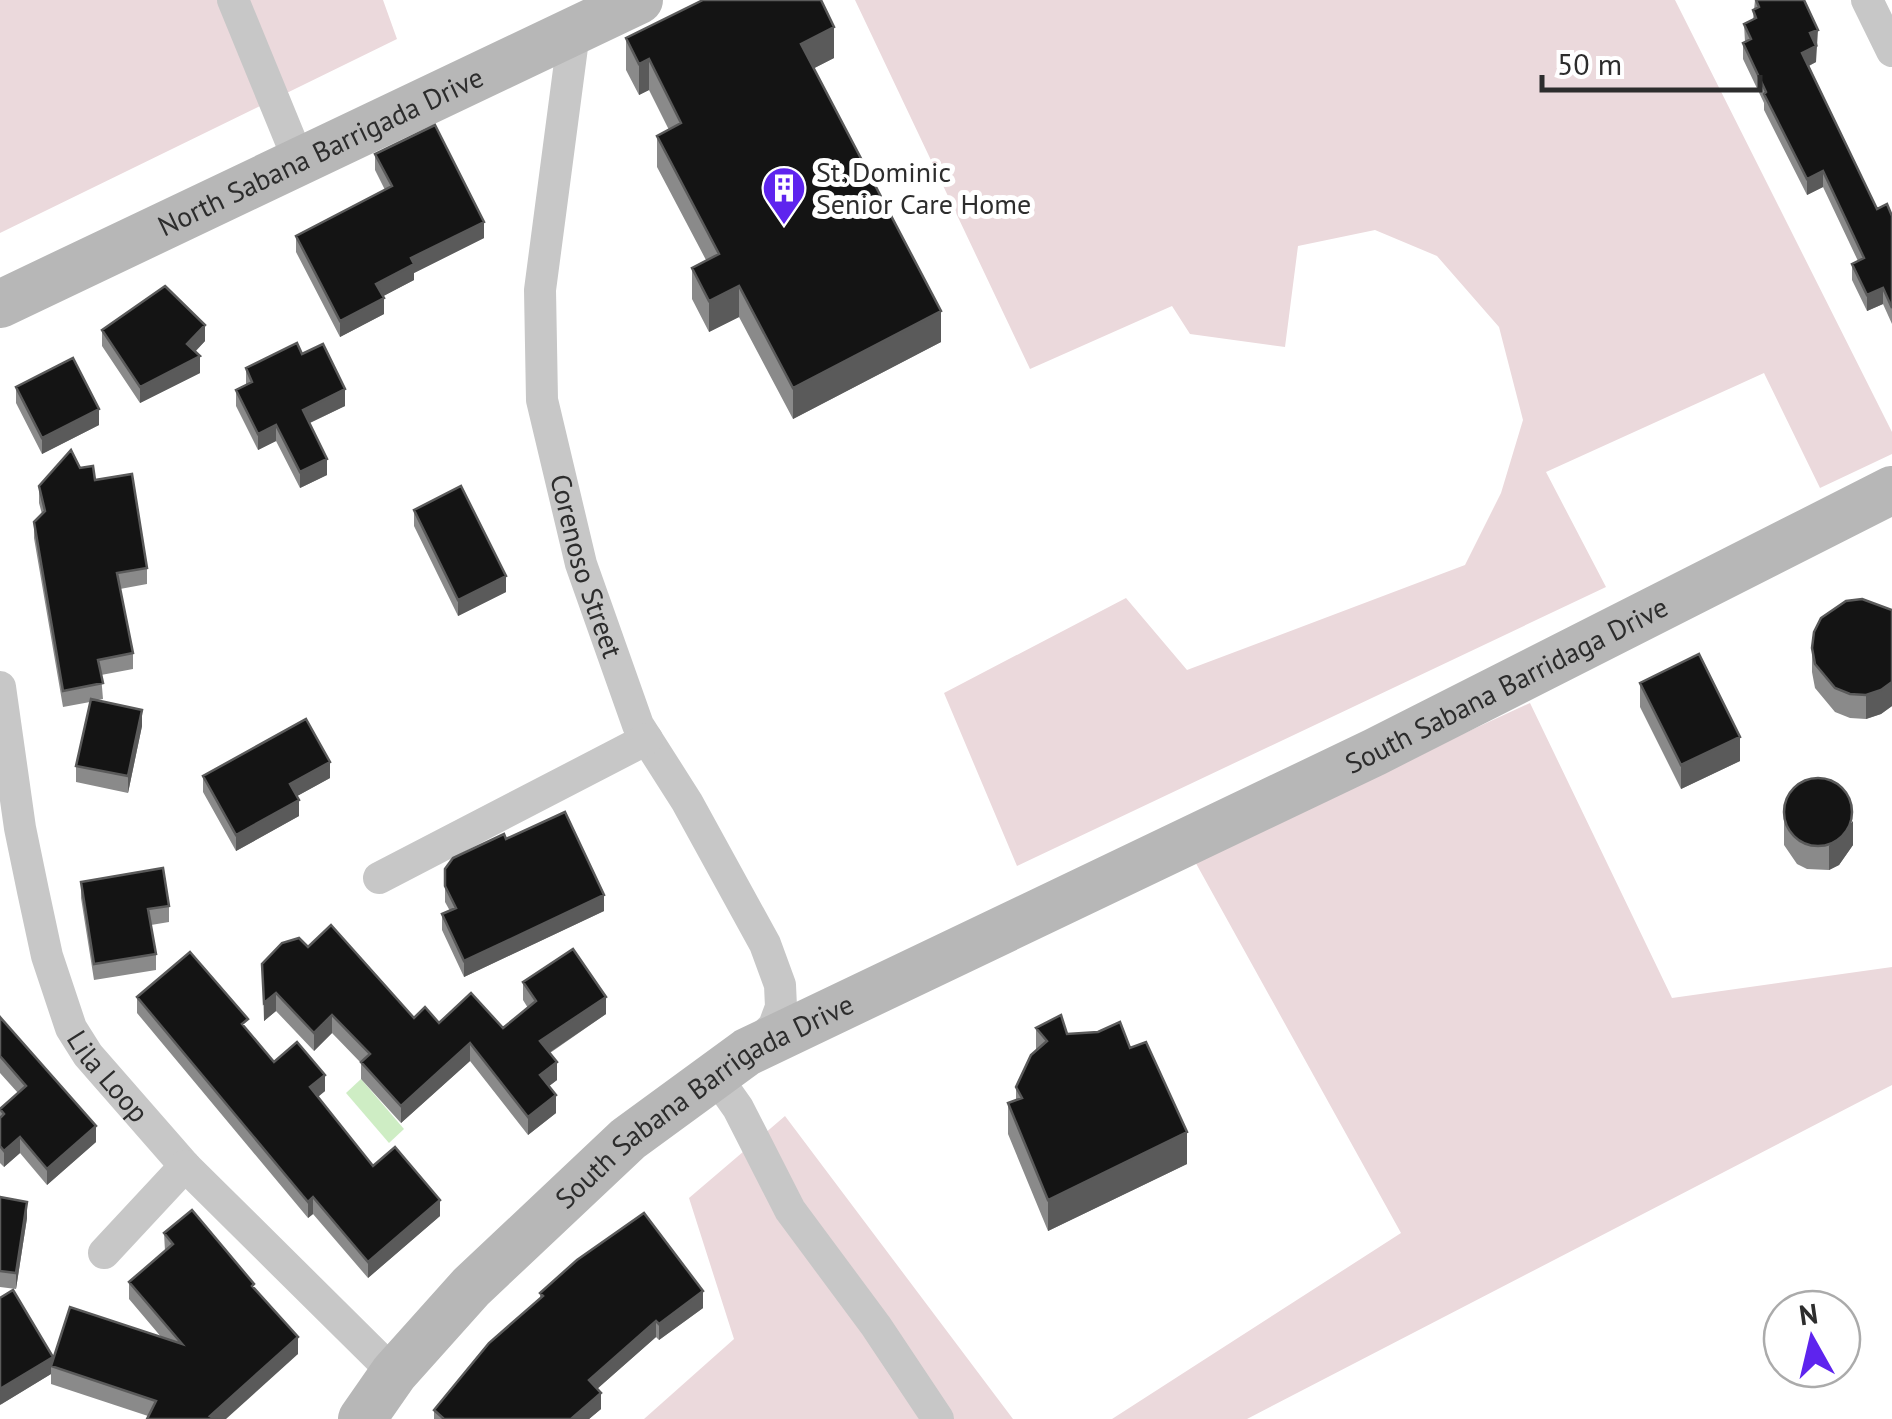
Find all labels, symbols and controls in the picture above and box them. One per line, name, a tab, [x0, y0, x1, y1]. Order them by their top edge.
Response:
scale bar	[1542, 30, 1760, 92]
text: 50 m	[1557, 44, 1622, 83]
street label: North Sabana Barrigada Drive	[152, 58, 489, 244]
place label: St. Dominic Senior Care Home	[816, 153, 1031, 222]
building icon: St. Dominic Senior Care Home	[761, 165, 807, 226]
street label: Corenoso Street	[542, 470, 632, 663]
street label: South Sabana Barridaga Drive	[1339, 588, 1674, 782]
street label: South Sabana Barrigada Drive	[547, 985, 859, 1216]
street label: Lila Loop	[59, 1023, 157, 1130]
north arrow	[1762, 1289, 1862, 1389]
text: N	[1797, 1294, 1820, 1333]

